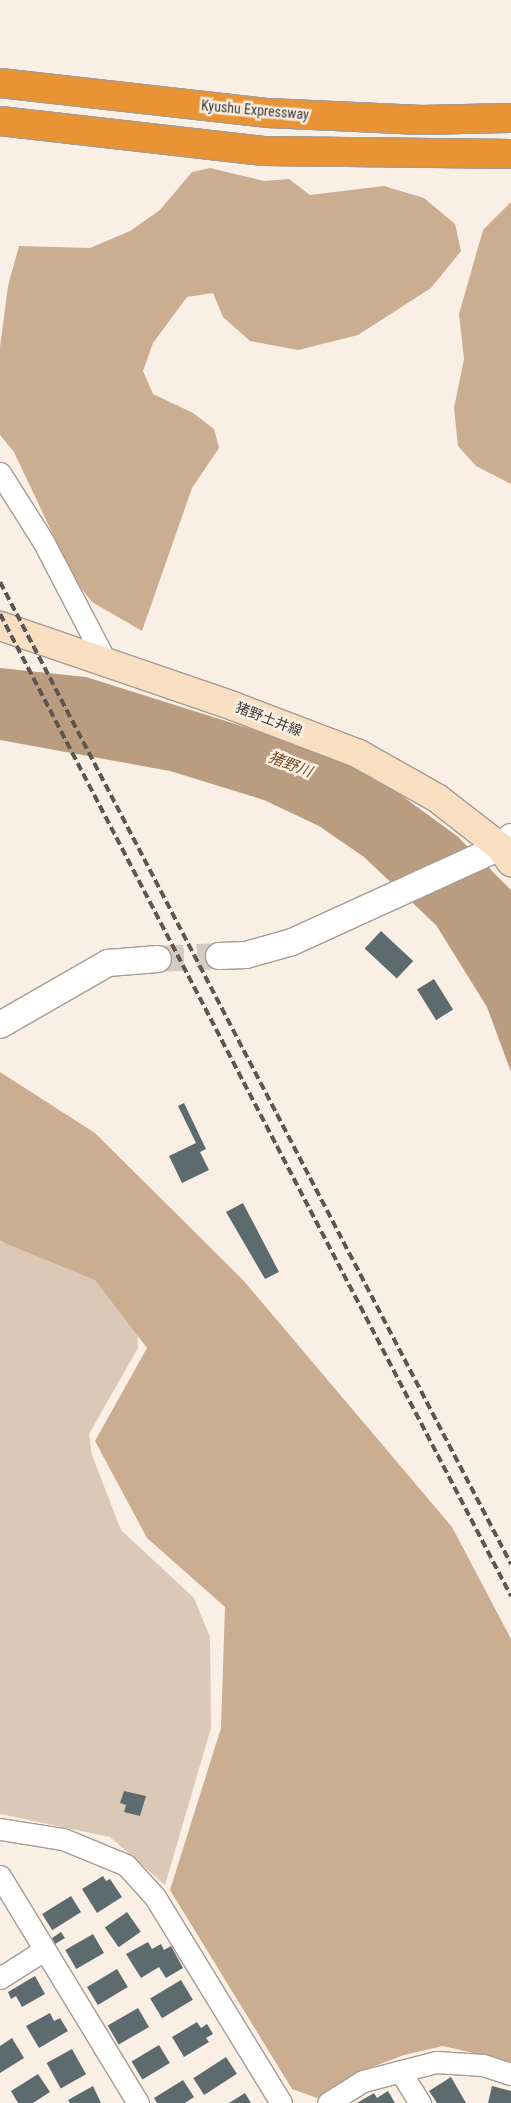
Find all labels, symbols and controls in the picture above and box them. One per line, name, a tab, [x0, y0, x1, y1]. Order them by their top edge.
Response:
street label: Kyushu Expressway	[200, 97, 310, 123]
street label: 猪野土井線	[233, 699, 305, 739]
water label: 猪野川	[266, 749, 314, 781]

